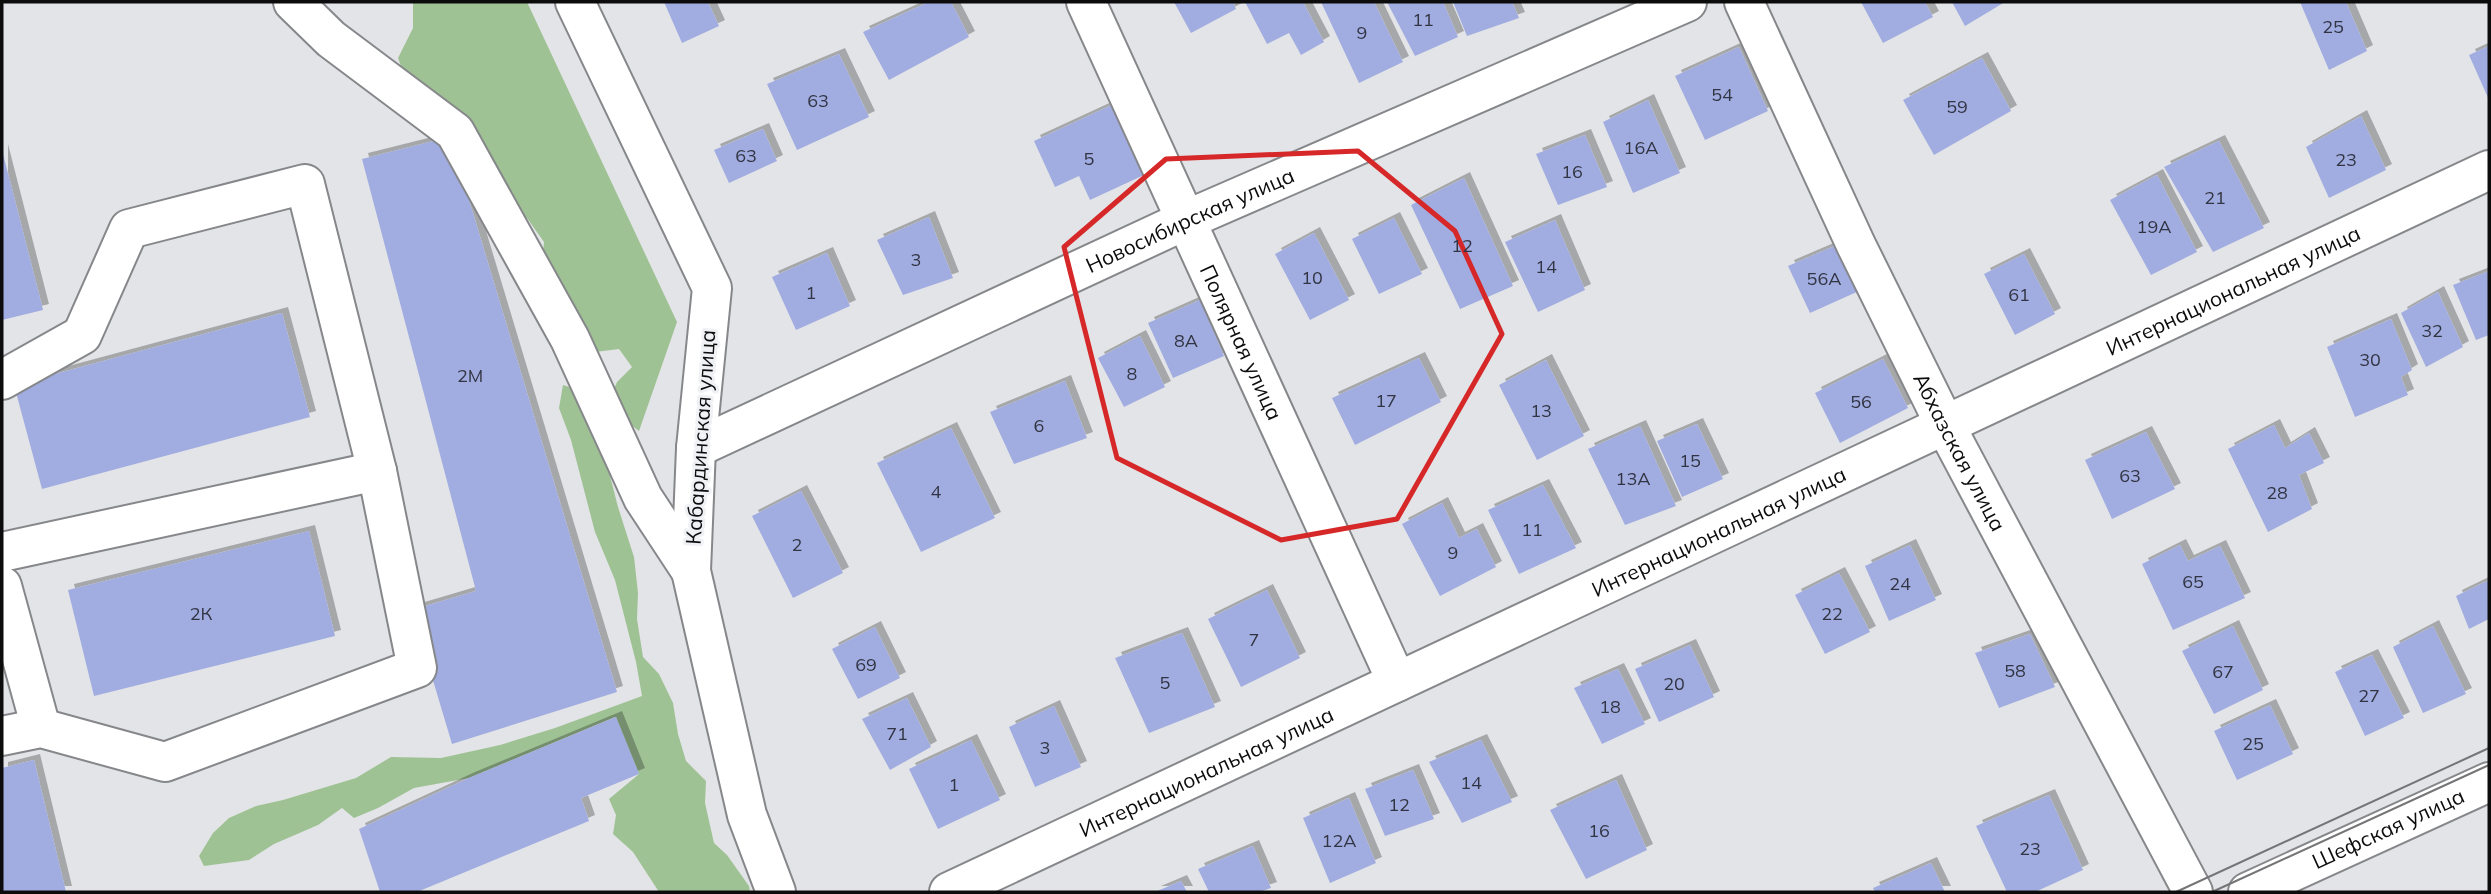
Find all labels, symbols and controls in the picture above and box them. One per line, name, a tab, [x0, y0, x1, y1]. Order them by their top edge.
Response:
house number: 11	[1412, 8, 1434, 31]
house number: 25	[2322, 15, 2344, 38]
house number: 9	[1357, 21, 1367, 44]
house number: 54	[1711, 83, 1733, 106]
house number: 63	[807, 89, 829, 112]
house number: 59	[1946, 95, 1968, 118]
house number: 16А	[1624, 136, 1658, 159]
house number: 63	[735, 144, 757, 167]
house number: 5	[1084, 147, 1095, 170]
house number: 23	[2335, 148, 2357, 171]
house number: 16	[1561, 160, 1583, 183]
street label: Новосибирская улица	[1081, 162, 1298, 278]
house number: 21	[2204, 186, 2226, 209]
house number: 19А	[2137, 215, 2171, 238]
street label: Интернациональная улица	[2102, 219, 2364, 361]
house number: 12	[1451, 234, 1473, 257]
house number: 3	[911, 248, 921, 271]
house number: 14	[1535, 255, 1557, 278]
street label: Полярная улица	[1195, 260, 1288, 424]
house number: 10	[1301, 266, 1323, 289]
house number: 56А	[1807, 267, 1841, 290]
house number: 1	[806, 281, 816, 304]
house number: 61	[2008, 283, 2030, 306]
house number: 32	[2421, 319, 2443, 342]
street label: Кабардинская улица	[680, 329, 720, 545]
house number: 8А	[1174, 329, 1198, 352]
house number: 30	[2359, 348, 2381, 371]
house number: 8	[1127, 362, 1137, 385]
house number: 2М	[457, 364, 483, 387]
street label: Абхазская улица	[1908, 368, 2012, 535]
house number: 17	[1375, 389, 1397, 412]
house number: 56	[1850, 390, 1872, 413]
house number: 13	[1530, 399, 1552, 422]
house number: 6	[1034, 414, 1044, 437]
house number: 15	[1679, 449, 1701, 472]
street label: Интернациональная улица	[1587, 460, 1850, 602]
house number: 63	[2119, 464, 2141, 487]
house number: 13А	[1616, 467, 1650, 490]
house number: 4	[931, 480, 942, 503]
house number: 28	[2266, 481, 2288, 504]
house number: 11	[1521, 518, 1543, 541]
house number: 2	[792, 533, 802, 556]
house number: 9	[1448, 541, 1458, 564]
house number: 65	[2182, 570, 2204, 593]
house number: 24	[1889, 572, 1911, 595]
house number: 2К	[190, 602, 212, 625]
house number: 22	[1821, 602, 1843, 625]
house number: 7	[1249, 628, 1259, 651]
house number: 69	[855, 653, 877, 676]
house number: 58	[2004, 659, 2026, 682]
house number: 67	[2212, 660, 2234, 683]
house number: 5	[1160, 671, 1171, 694]
house number: 20	[1663, 672, 1685, 695]
house number: 27	[2358, 684, 2380, 707]
house number: 18	[1599, 695, 1621, 718]
street label: Интернациональная улица	[1075, 701, 1338, 842]
house number: 71	[886, 722, 908, 745]
house number: 25	[2242, 732, 2264, 755]
house number: 3	[1040, 736, 1050, 759]
house number: 14	[1460, 771, 1482, 794]
house number: 1	[949, 773, 959, 796]
street label: Шефская улица	[2308, 782, 2468, 874]
house number: 12	[1388, 793, 1410, 816]
house number: 16	[1588, 819, 1610, 842]
house number: 12А	[1322, 829, 1356, 852]
house number: 23	[2019, 837, 2041, 860]

